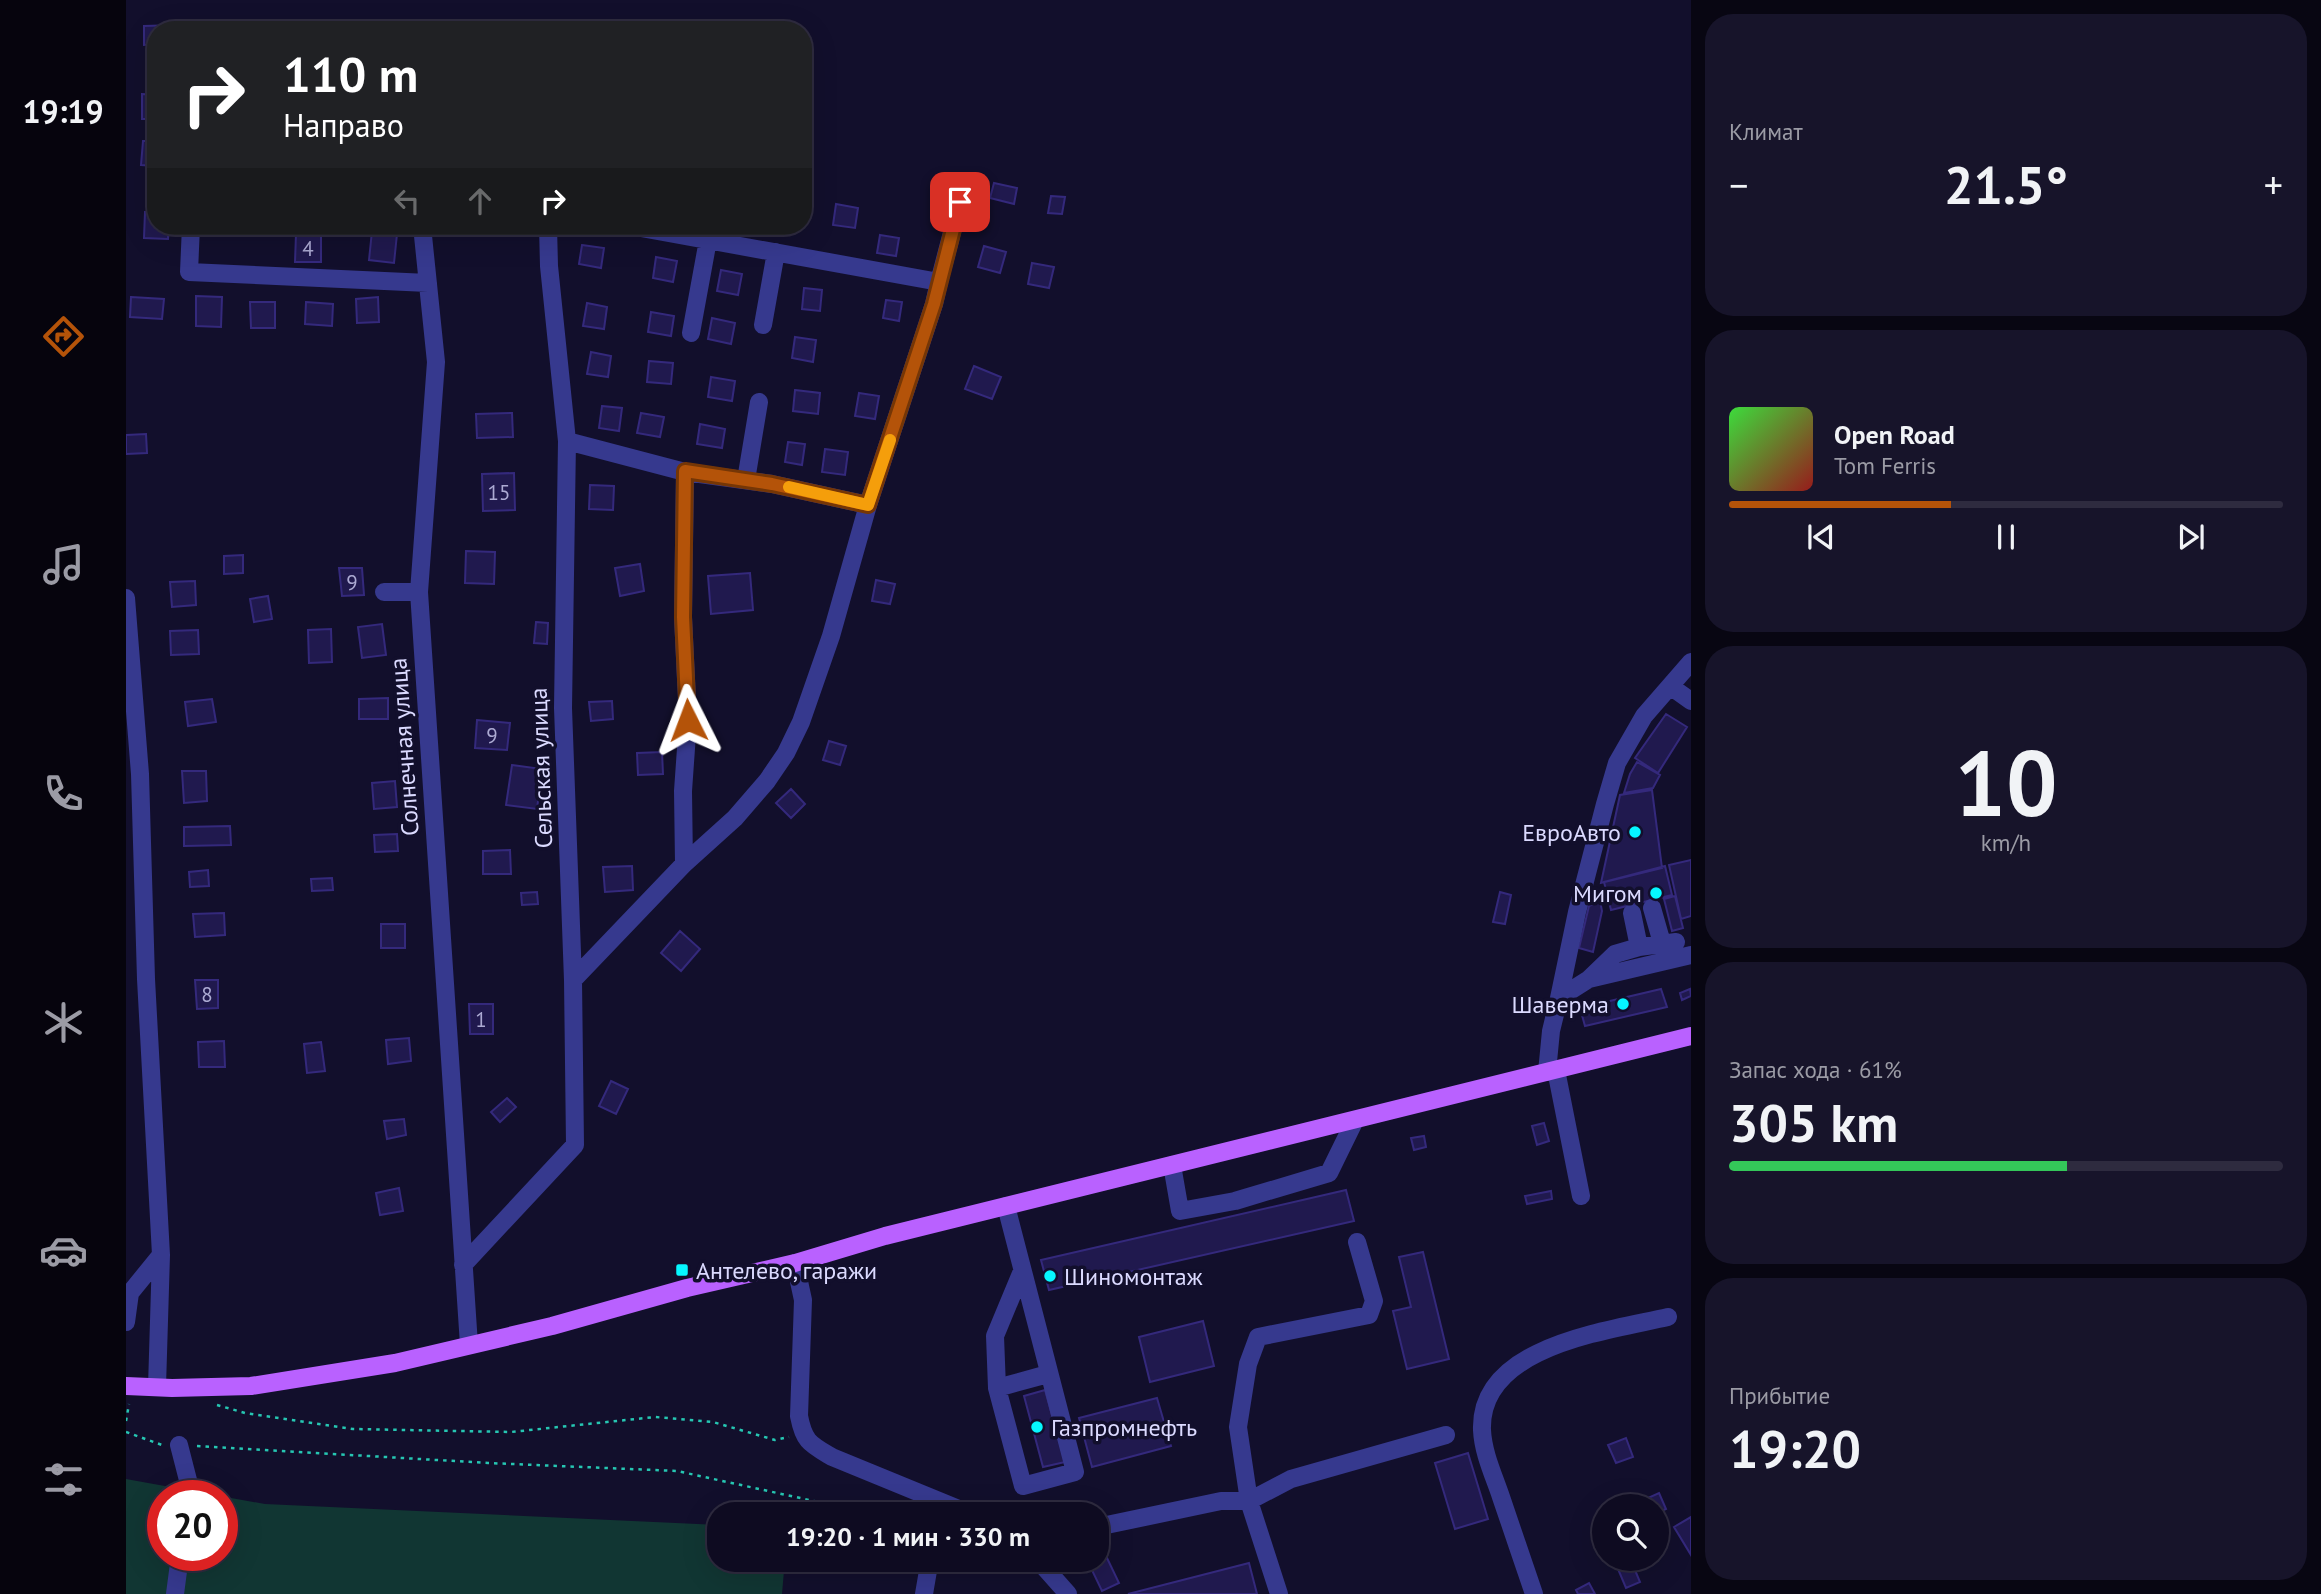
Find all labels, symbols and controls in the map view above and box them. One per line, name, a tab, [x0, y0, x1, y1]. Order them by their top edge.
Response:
text: 110 m	[283, 42, 418, 106]
icon: right	[168, 49, 259, 140]
text: 19:19	[22, 90, 104, 132]
text: Направо	[283, 104, 404, 146]
text: Климат	[1729, 117, 1803, 146]
text: 21.5°	[1944, 151, 2068, 218]
text: −	[1729, 160, 1748, 209]
text: +	[2264, 160, 2283, 209]
pin	[930, 172, 990, 232]
icon: left	[388, 182, 426, 220]
icon: ahead	[461, 182, 499, 220]
icon: right	[534, 182, 572, 220]
icon: arrive	[941, 183, 979, 221]
house number: 4	[302, 235, 314, 262]
icon: directions	[39, 312, 88, 361]
text: Open Road	[1834, 418, 1955, 451]
text: Tom Ferris	[1834, 451, 1936, 480]
house number: 15	[488, 479, 510, 506]
icon: previous	[1802, 518, 1840, 556]
icon: pause	[1987, 518, 2025, 556]
icon: next	[2172, 518, 2210, 556]
icon: music	[39, 540, 88, 589]
house number: 9	[346, 569, 358, 596]
street label: Солнечная улица	[382, 657, 426, 837]
position arrow	[651, 683, 725, 757]
street label: Сельская улица	[523, 687, 559, 849]
house number: 9	[486, 722, 498, 749]
text: 10	[1954, 723, 2058, 841]
icon: phone	[39, 769, 88, 818]
place label: ЕвроАвто	[1522, 817, 1621, 848]
marker: ЕвроАвто	[1627, 824, 1643, 840]
text: km/h	[1981, 828, 2031, 857]
place label: Мигом	[1573, 878, 1642, 909]
marker: Мигом	[1648, 885, 1664, 901]
house number: 8	[201, 981, 213, 1008]
place label: Шаверма	[1512, 989, 1609, 1020]
marker: Шаверма	[1615, 996, 1631, 1012]
icon: climate	[39, 998, 88, 1047]
house number: 1	[475, 1006, 487, 1033]
text: Запас хода · 61%	[1729, 1055, 1902, 1084]
text: 305 km	[1729, 1089, 1898, 1156]
icon: car	[39, 1226, 88, 1275]
place label: Антелево, гаражи	[696, 1255, 877, 1286]
place label: Шиномонтаж	[1064, 1261, 1203, 1292]
marker: Антелево, гаражи	[674, 1262, 690, 1278]
marker: Шиномонтаж	[1042, 1268, 1058, 1284]
text: Прибытие	[1729, 1381, 1830, 1410]
place label: Газпромнефть	[1051, 1412, 1197, 1443]
text: 19:20	[1729, 1415, 1861, 1482]
marker: Газпромнефть	[1029, 1419, 1045, 1435]
icon: filters	[39, 1455, 88, 1504]
speed limit sign: 20	[147, 1480, 238, 1571]
map controls	[1592, 1494, 1669, 1571]
button: search	[1592, 1494, 1669, 1571]
text: 19:20 · 1 мин · 330 m	[786, 1520, 1030, 1553]

